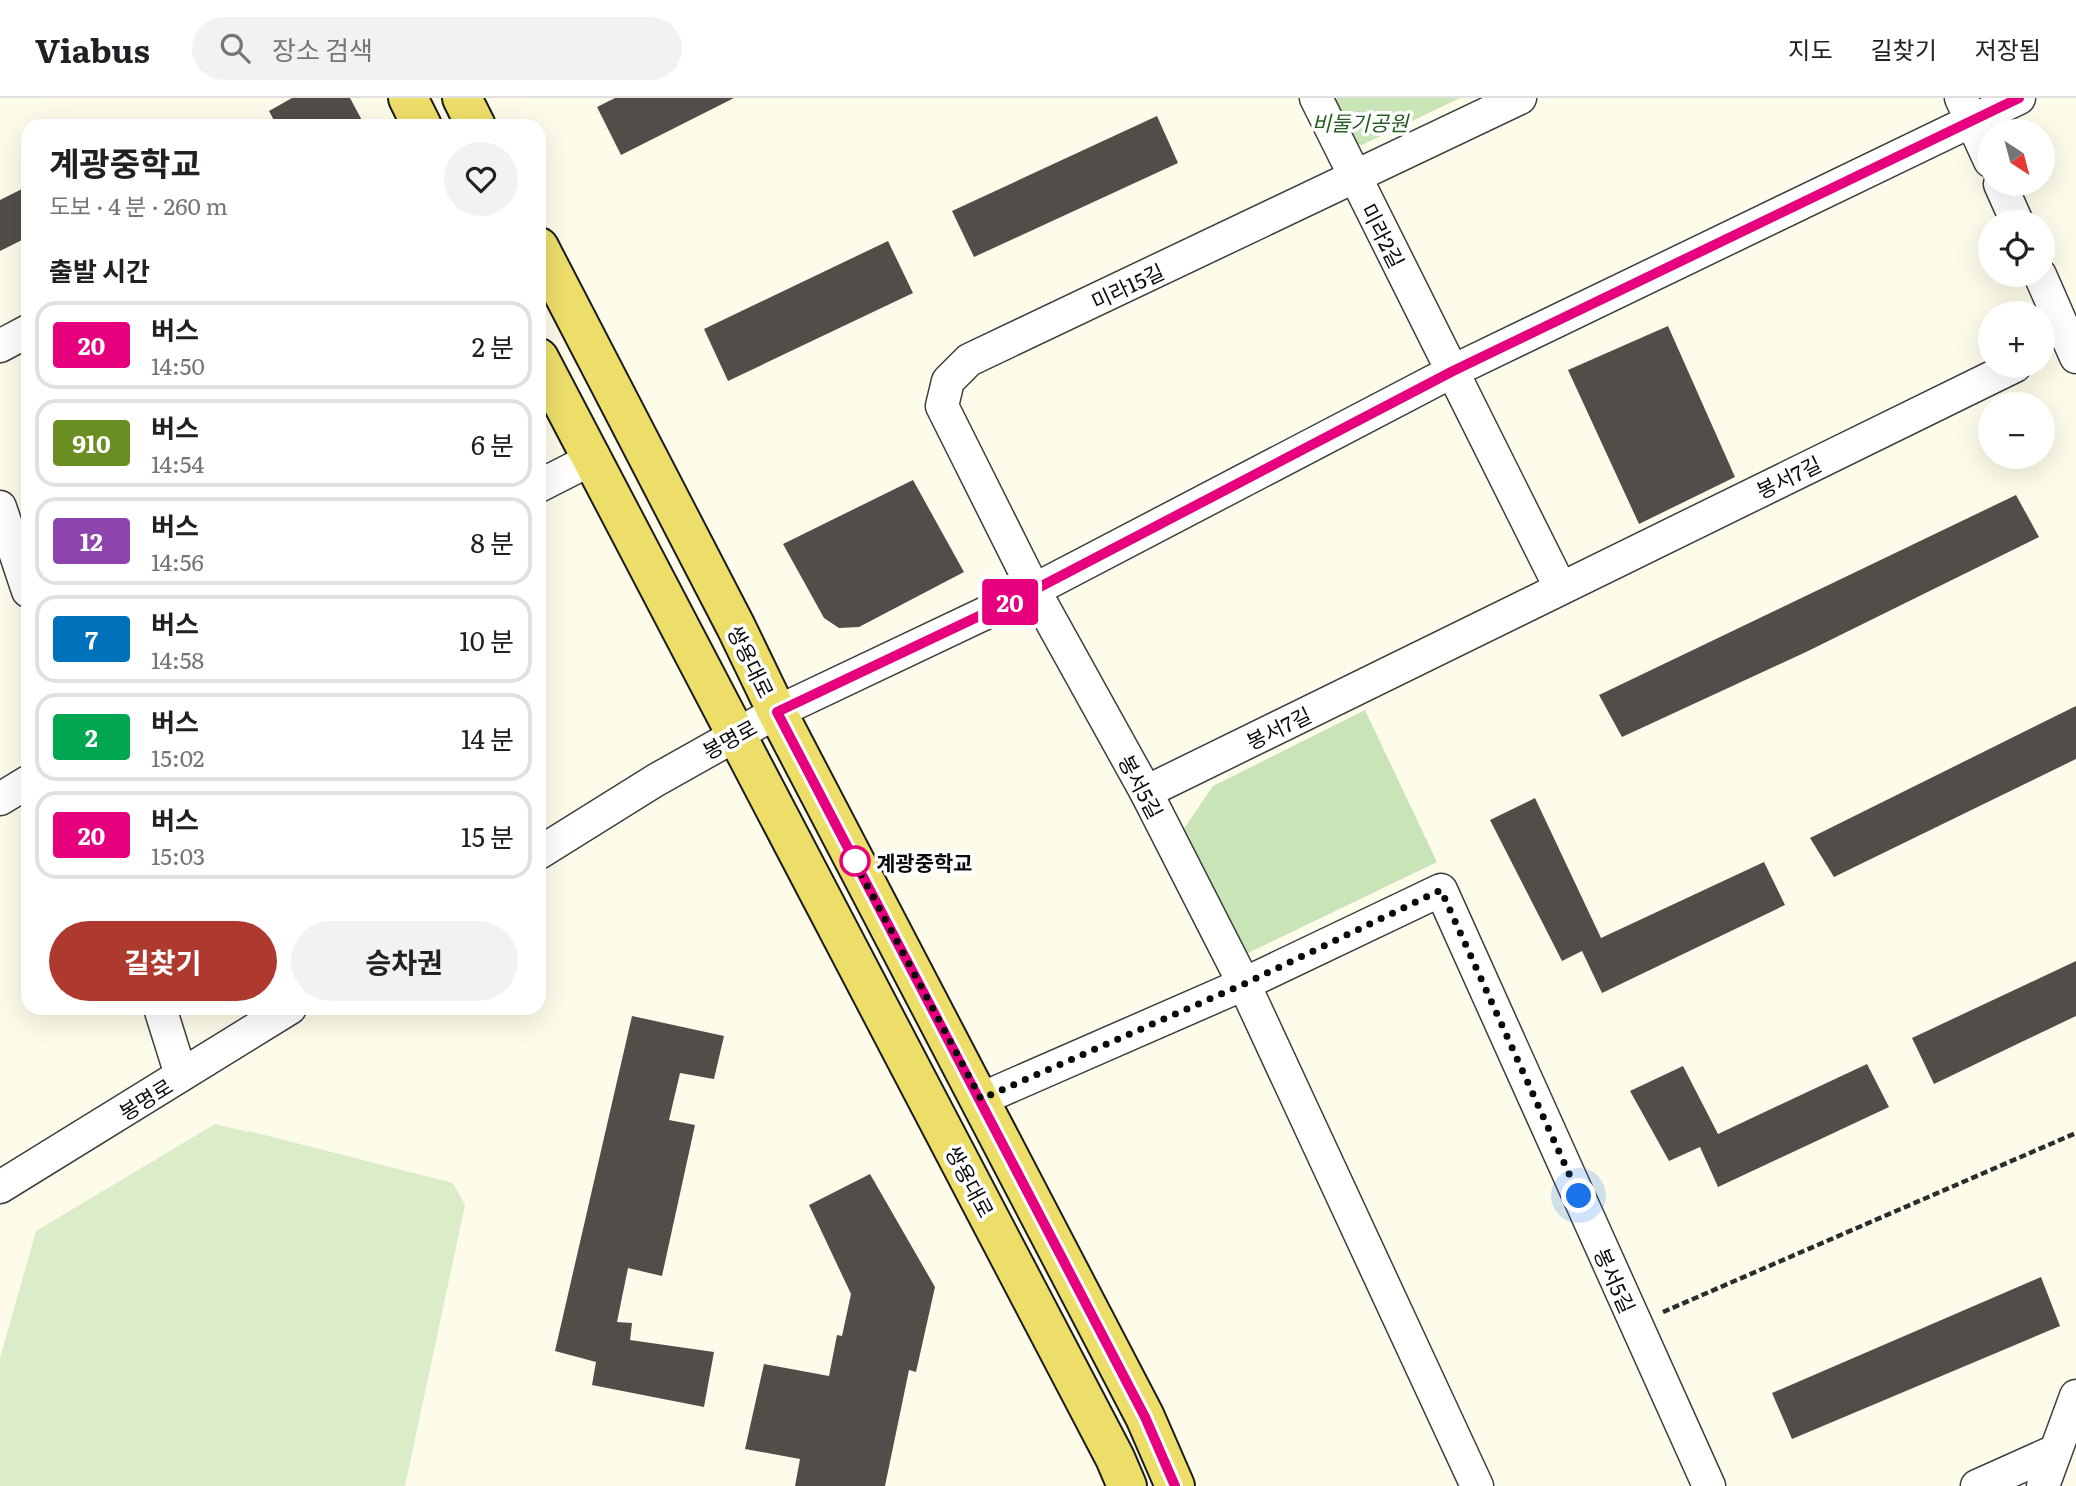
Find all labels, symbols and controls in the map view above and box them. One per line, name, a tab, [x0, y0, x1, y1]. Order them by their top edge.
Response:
search box	[192, 17, 682, 80]
text: Viabus	[35, 24, 150, 73]
icon: search	[216, 29, 254, 67]
text: 장소 검색	[272, 29, 373, 68]
text: 지도	[1788, 31, 1833, 66]
text: 길찾기	[1871, 31, 1937, 66]
text: 저장됨	[1975, 31, 2041, 66]
park label: 비둘기공원	[1312, 106, 1410, 137]
north arrow	[1978, 119, 2054, 196]
map controls	[1978, 119, 2055, 469]
text: 계광중학교	[49, 137, 201, 186]
button: heart	[444, 142, 518, 216]
text: 도보 · 4 분 · 260 m	[49, 188, 228, 222]
street label: 미라2길	[1355, 197, 1413, 273]
button: locate	[1978, 210, 2055, 287]
text: 출발 시간	[49, 250, 150, 289]
street label: 미라15길	[1085, 255, 1169, 315]
button: +	[1978, 301, 2055, 378]
text: 버스	[151, 309, 199, 348]
text: 2 분	[472, 326, 514, 365]
text: 20	[78, 327, 105, 362]
text: 14:50	[151, 348, 205, 382]
button: −	[1978, 392, 2055, 469]
text: 버스	[151, 407, 199, 446]
text: 6 분	[471, 424, 514, 463]
text: 910	[72, 425, 111, 460]
text: 14:54	[151, 446, 204, 480]
street label: 봉서7길	[1750, 447, 1826, 505]
text: 버스	[151, 505, 199, 544]
text: 8 분	[471, 522, 514, 561]
text: 12	[80, 523, 103, 558]
text: 14:56	[151, 544, 204, 578]
line badge: 20	[978, 579, 1042, 625]
text: 20	[996, 584, 1024, 619]
text: 버스	[151, 603, 199, 642]
street label: 쌍용대로	[721, 619, 783, 703]
text: 10 분	[459, 620, 514, 659]
text: 7	[85, 621, 98, 656]
text: 14:58	[151, 642, 204, 676]
street label: 봉서7길	[1240, 698, 1316, 756]
text: 버스	[151, 701, 199, 740]
street label: 봉명로	[696, 710, 762, 766]
text: 14 분	[461, 718, 514, 757]
text: 2	[85, 719, 98, 754]
text: 15:02	[151, 740, 204, 774]
street label: 봉서5길	[1112, 748, 1172, 824]
text: 버스	[151, 799, 199, 838]
text: 15 분	[461, 816, 514, 855]
text: 20	[78, 817, 105, 852]
text: 15:03	[151, 838, 205, 872]
marker: 계광중학교	[840, 846, 870, 876]
place label: 계광중학교	[876, 846, 973, 877]
button: 길찾기	[49, 921, 277, 1001]
button: 승차권	[291, 921, 518, 1001]
street label: 봉명로	[112, 1069, 178, 1127]
street label: 쌍용대로	[939, 1140, 1003, 1222]
your location	[1561, 1178, 1596, 1213]
street label: 봉서5길	[1588, 1242, 1644, 1318]

